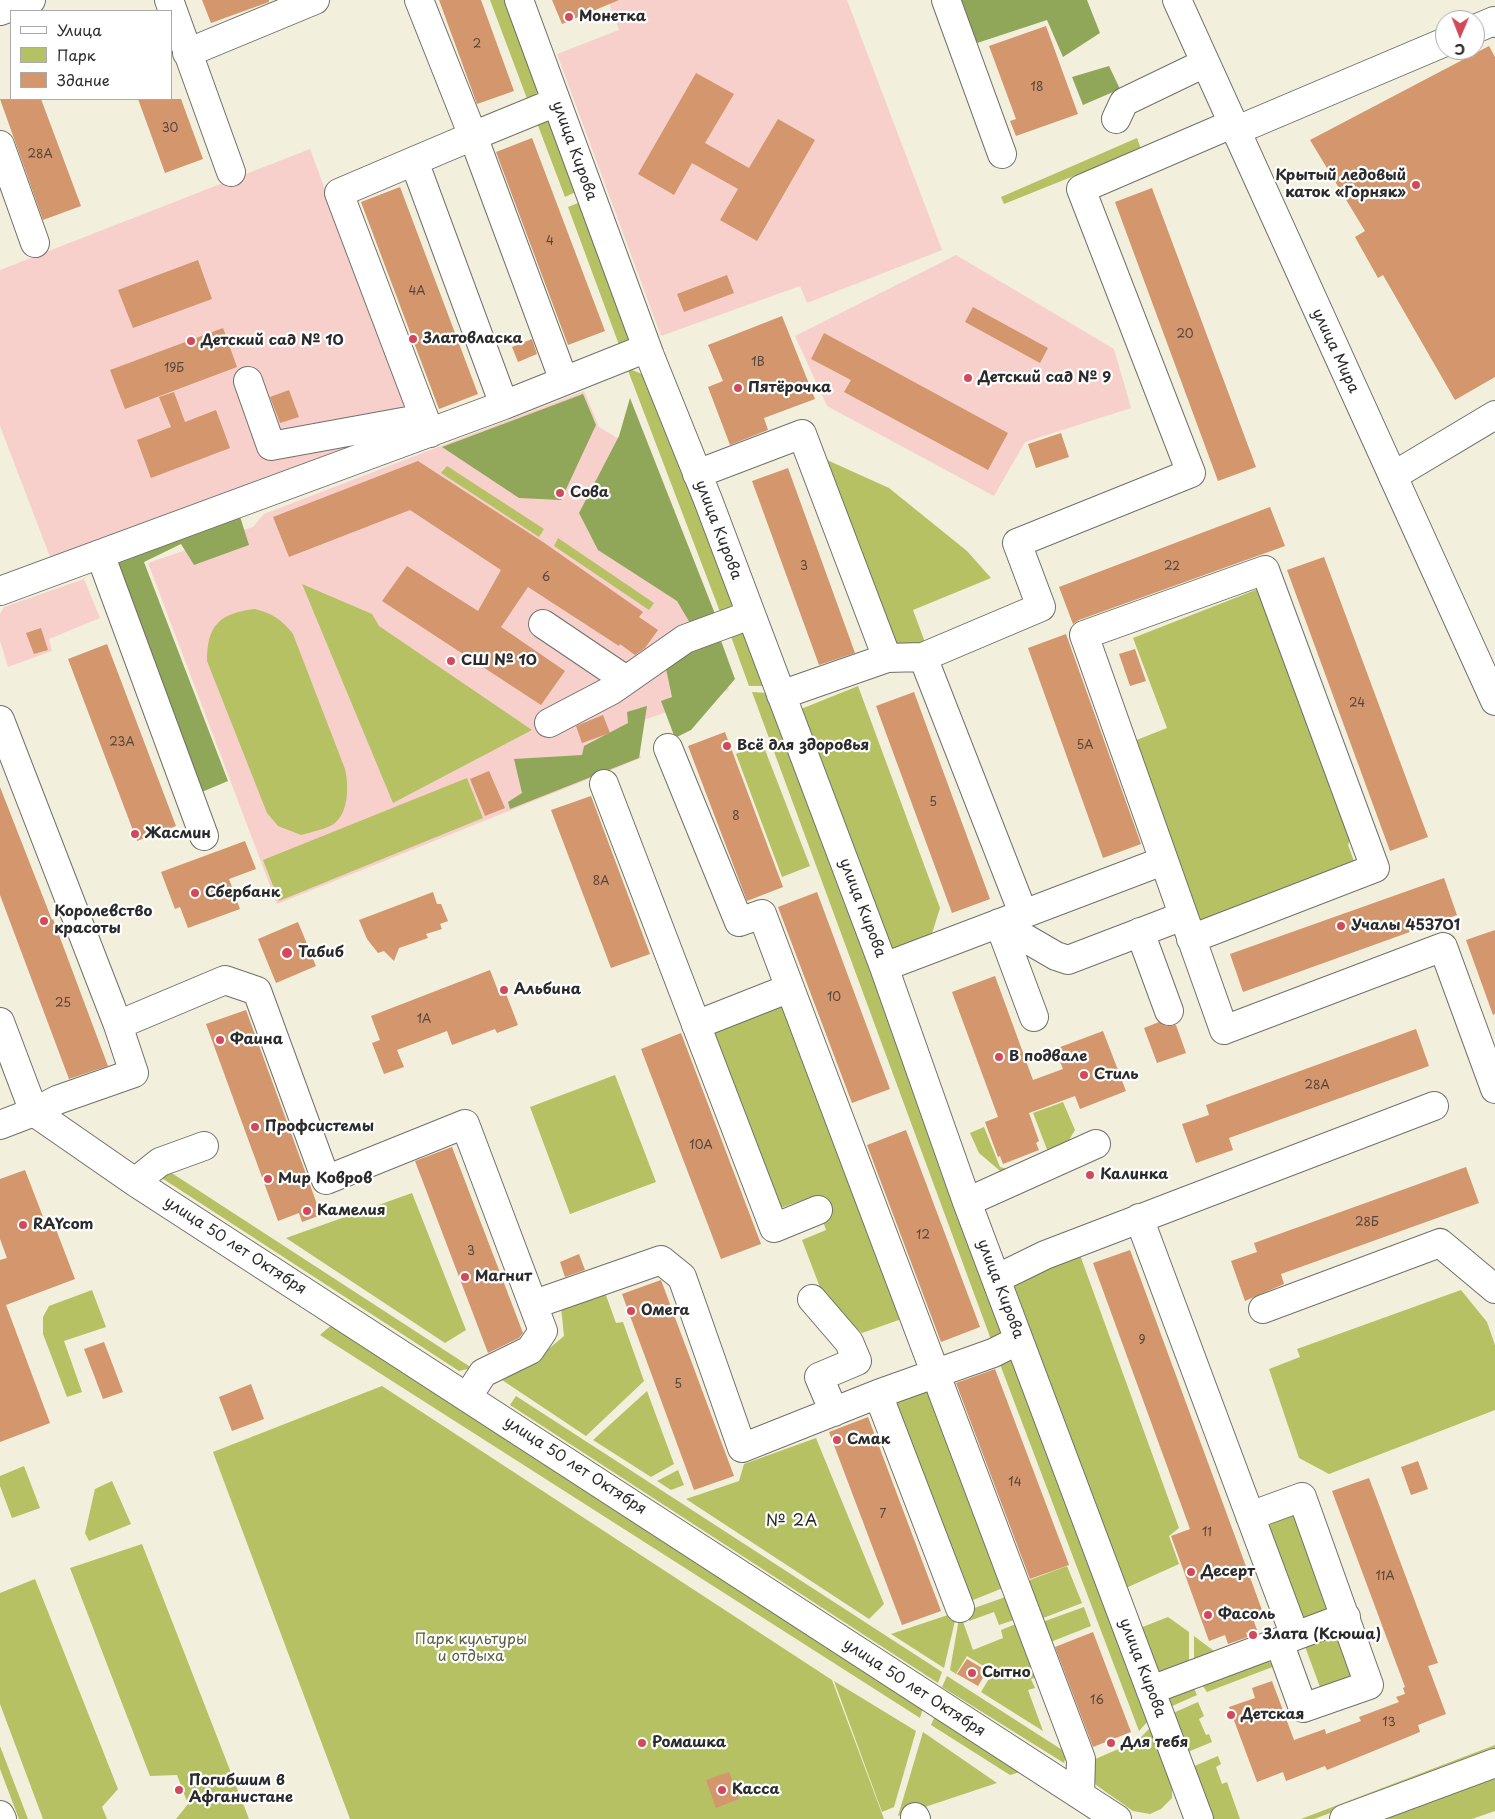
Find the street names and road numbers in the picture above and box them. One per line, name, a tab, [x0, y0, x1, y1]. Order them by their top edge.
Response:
street label: улица Кирова	[548, 99, 600, 203]
street label: улица Мира	[1308, 306, 1362, 396]
street label: улица Кирова	[691, 478, 745, 582]
street label: улица Кирова	[835, 856, 889, 960]
street label: улица 50 лет Октября	[161, 1193, 309, 1299]
street label: улица Кирова	[973, 1237, 1027, 1341]
street label: улица 50 лет Октября	[501, 1413, 649, 1519]
street label: улица Кирова	[1115, 1616, 1169, 1720]
street label: улица 50 лет Октября	[840, 1635, 988, 1741]

